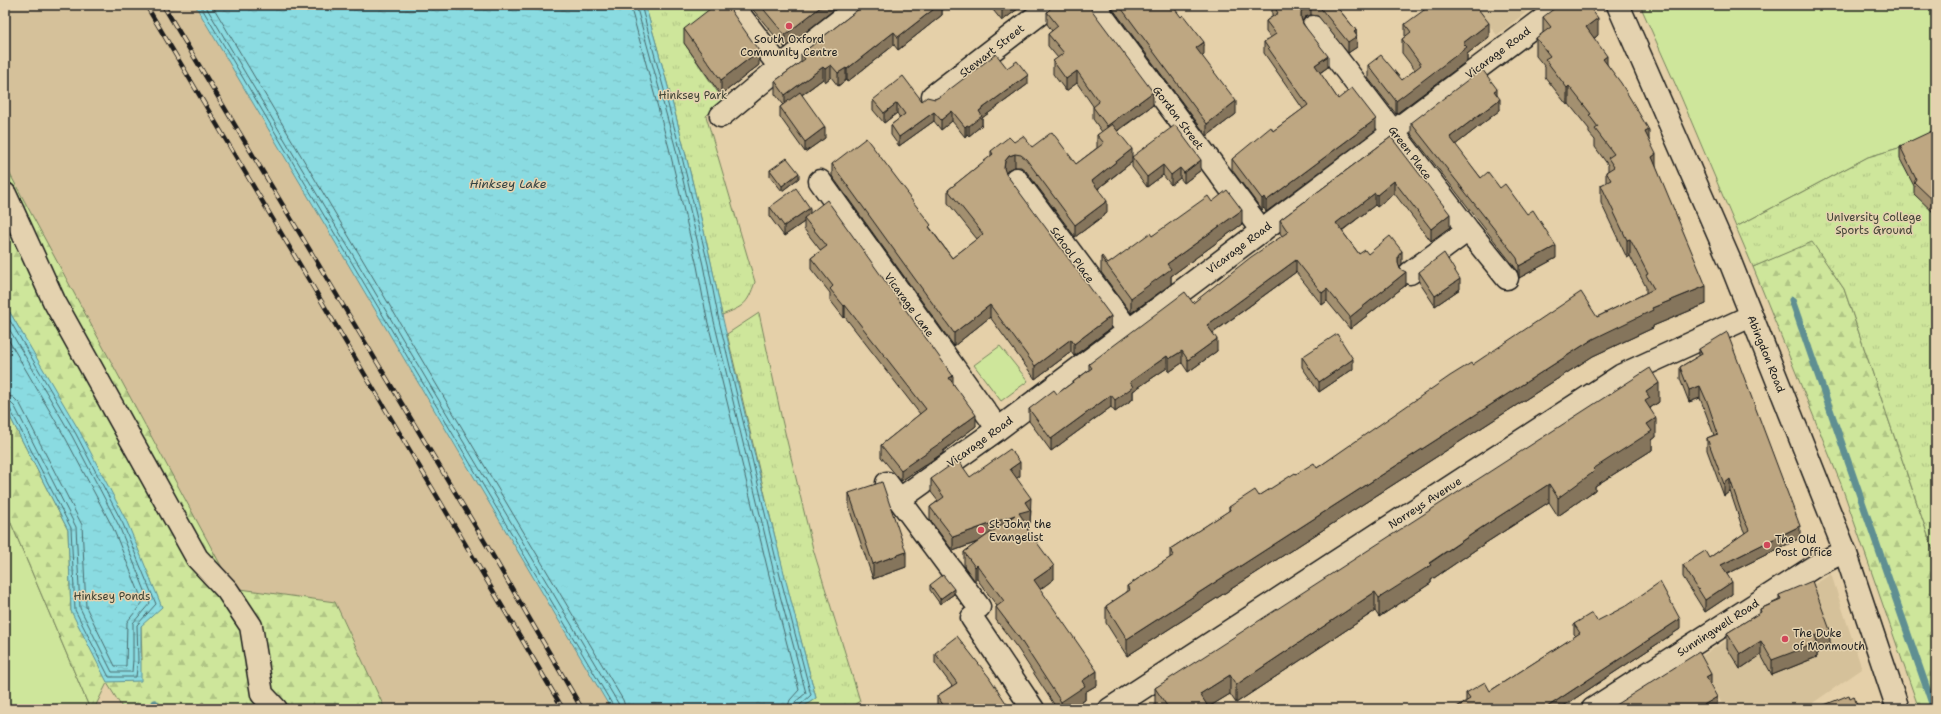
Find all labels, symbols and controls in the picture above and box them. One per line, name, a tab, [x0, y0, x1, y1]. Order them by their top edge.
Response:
marker: South Oxford Community Centre	[784, 21, 794, 31]
street label: Stewart Street	[956, 21, 1028, 81]
street label: Vicarage Road	[1462, 24, 1534, 82]
place label: South Oxford Community Centre	[740, 32, 838, 60]
street label: Gordon Street	[1149, 83, 1207, 153]
park label: Hinksey Park	[659, 88, 727, 103]
street label: Green Place	[1385, 123, 1435, 183]
water label: Hinksey Lake	[469, 176, 547, 192]
park label: University College Sports Ground	[1827, 210, 1921, 238]
street label: Vicarage Road	[1203, 219, 1275, 277]
street label: School Place	[1046, 224, 1098, 286]
street label: Vicarage Lane	[881, 270, 937, 340]
street label: Abingdon Road	[1744, 313, 1788, 395]
street label: Vicarage Road	[944, 413, 1016, 471]
street label: Norreys Avenue	[1385, 474, 1465, 532]
place label: St John the Evangelist	[989, 517, 1052, 545]
marker: St John the Evangelist	[976, 525, 986, 535]
place label: The Old Post Office	[1775, 532, 1832, 560]
marker: The Old Post Office	[1762, 540, 1772, 550]
park label: Hinksey Ponds	[74, 589, 150, 604]
street label: Sunningwell Road	[1674, 596, 1762, 660]
place label: The Duke of Monmouth	[1793, 626, 1865, 654]
marker: The Duke of Monmouth	[1780, 634, 1790, 644]

